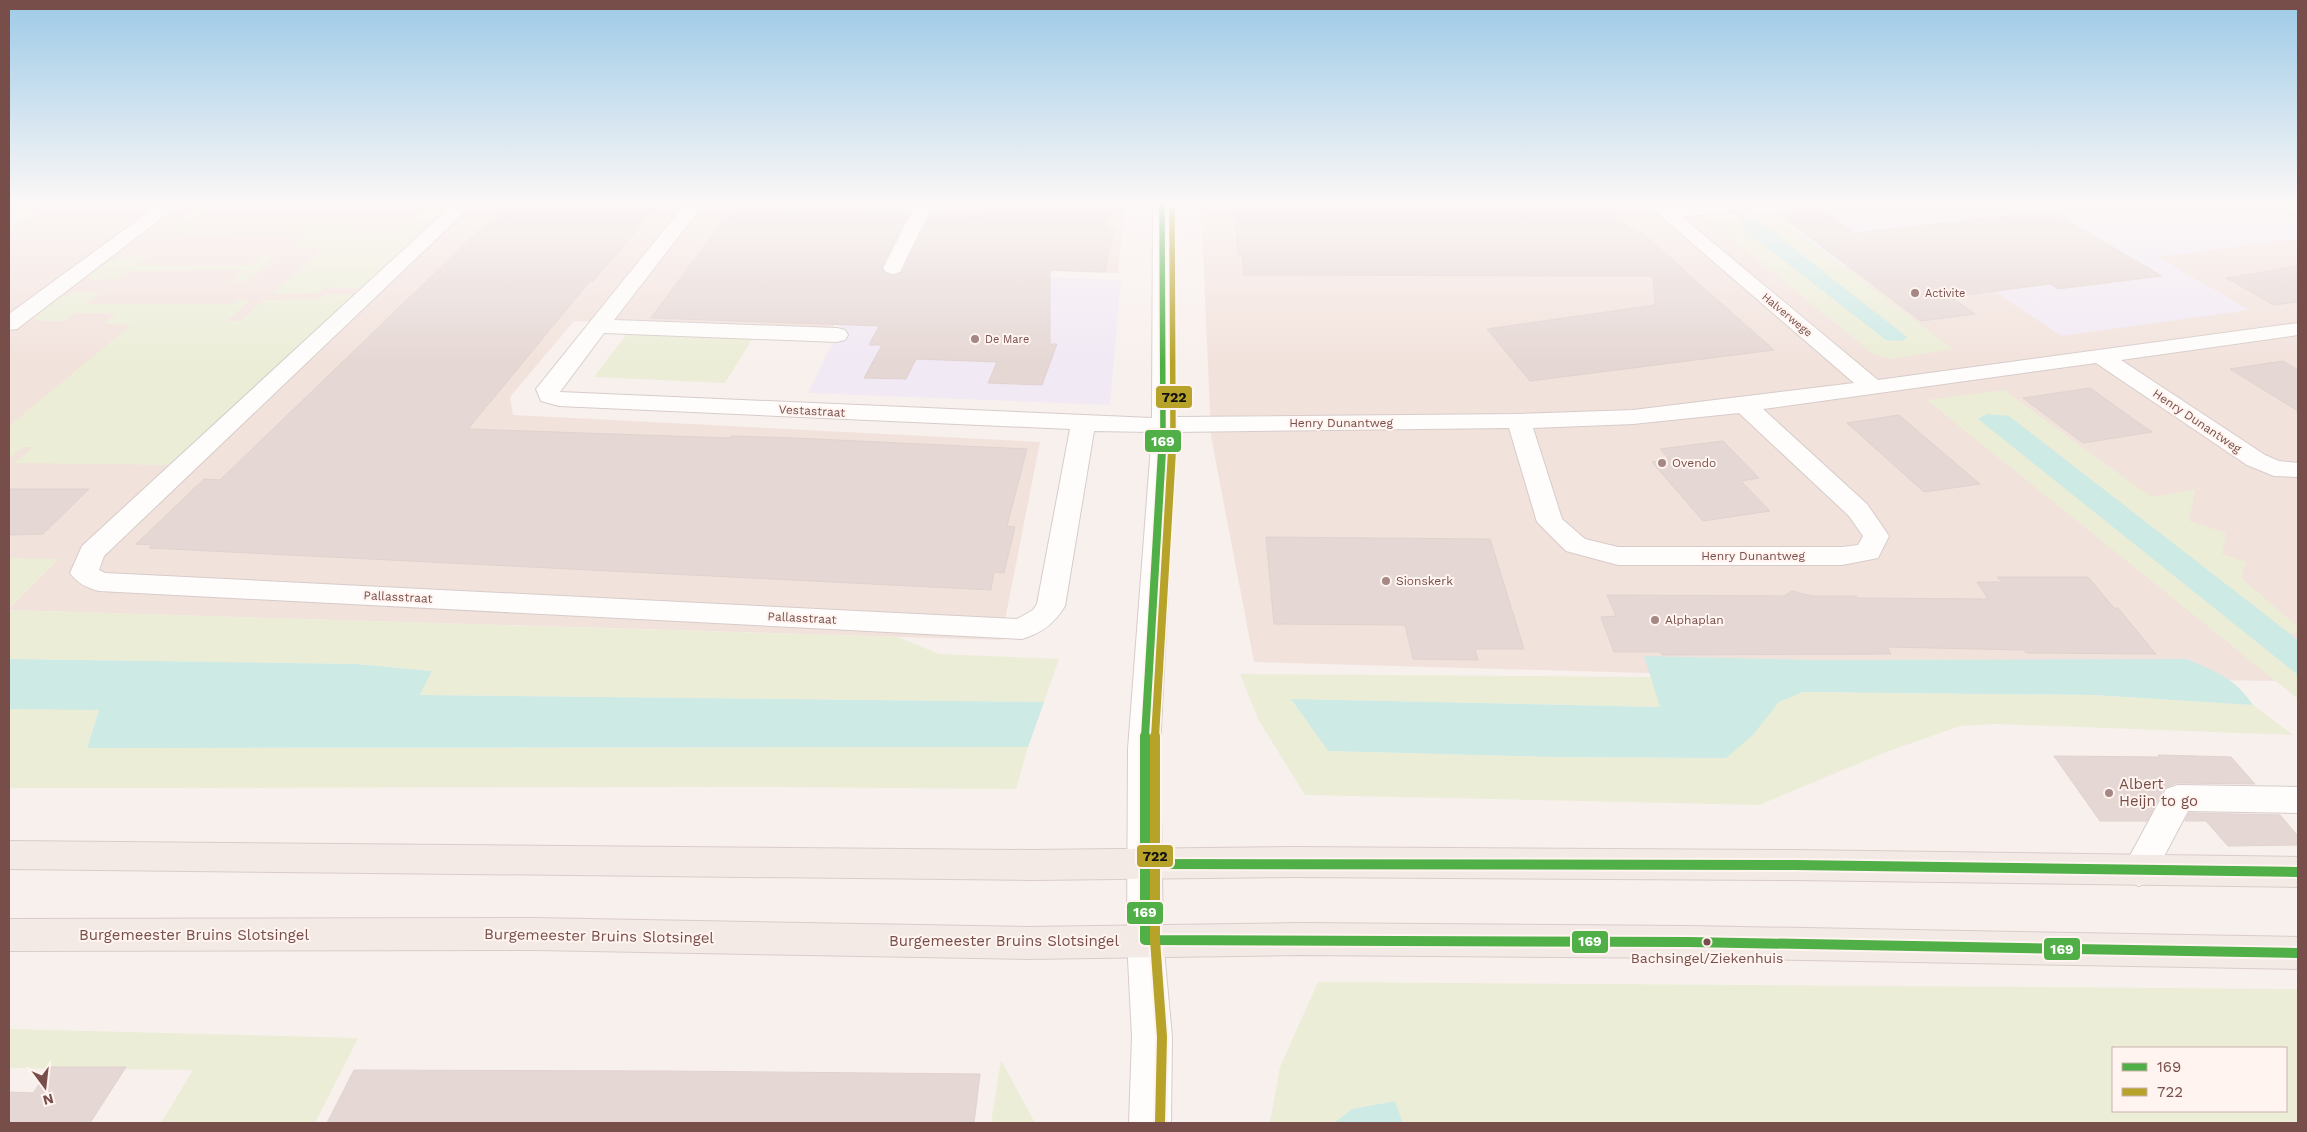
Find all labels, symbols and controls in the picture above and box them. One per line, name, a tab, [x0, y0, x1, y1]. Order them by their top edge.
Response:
marker: Activite	[1909, 287, 1921, 299]
place label: Activite	[1925, 287, 1965, 300]
street label: Halverwege	[1759, 290, 1815, 340]
marker: De Mare	[969, 333, 981, 345]
place label: De Mare	[985, 333, 1029, 346]
line badge: 722	[1155, 385, 1193, 409]
street label: Henry Dunantweg	[2150, 386, 2244, 456]
text: 722	[1161, 389, 1187, 405]
street label: Vestastraat	[778, 402, 846, 420]
street label: Henry Dunantweg	[1289, 416, 1393, 430]
line badge: 169	[1144, 429, 1182, 453]
text: 169	[1151, 433, 1175, 449]
place label: Ovendo	[1672, 456, 1716, 470]
marker: Ovendo	[1656, 457, 1668, 469]
street label: Henry Dunantweg	[1701, 549, 1805, 563]
place label: Sionskerk	[1396, 574, 1453, 588]
marker: Sionskerk	[1380, 575, 1392, 587]
street label: Pallasstraat	[363, 588, 433, 606]
street label: Pallasstraat	[767, 609, 837, 627]
place label: Alphaplan	[1665, 613, 1724, 627]
marker: Alphaplan	[1649, 614, 1661, 626]
place label: Albert Heijn to go	[2119, 775, 2198, 810]
marker: Albert Heijn to go	[2103, 787, 2115, 799]
line badge: 722	[1136, 844, 1174, 868]
text: 722	[1142, 848, 1168, 864]
line badge: 169	[1126, 901, 1164, 925]
text: 169	[1133, 904, 1157, 920]
street label: Burgemeester Bruins Slotsingel	[484, 925, 715, 947]
street label: Burgemeester Bruins Slotsingel	[79, 926, 309, 944]
line badge: 169	[1571, 930, 1609, 954]
street label: Burgemeester Bruins Slotsingel	[889, 932, 1119, 950]
text: 169	[1578, 933, 1602, 949]
marker: Bachsingel/Ziekenhuis	[1702, 937, 1712, 947]
line badge: 169	[2043, 937, 2081, 961]
text: 169	[2050, 941, 2074, 957]
place label: Bachsingel/Ziekenhuis	[1631, 950, 1783, 966]
legend	[2112, 1047, 2287, 1112]
text: 169	[2157, 1058, 2181, 1076]
north arrow	[20, 1062, 70, 1112]
text: 722	[2157, 1083, 2183, 1101]
text: N	[41, 1090, 55, 1109]

